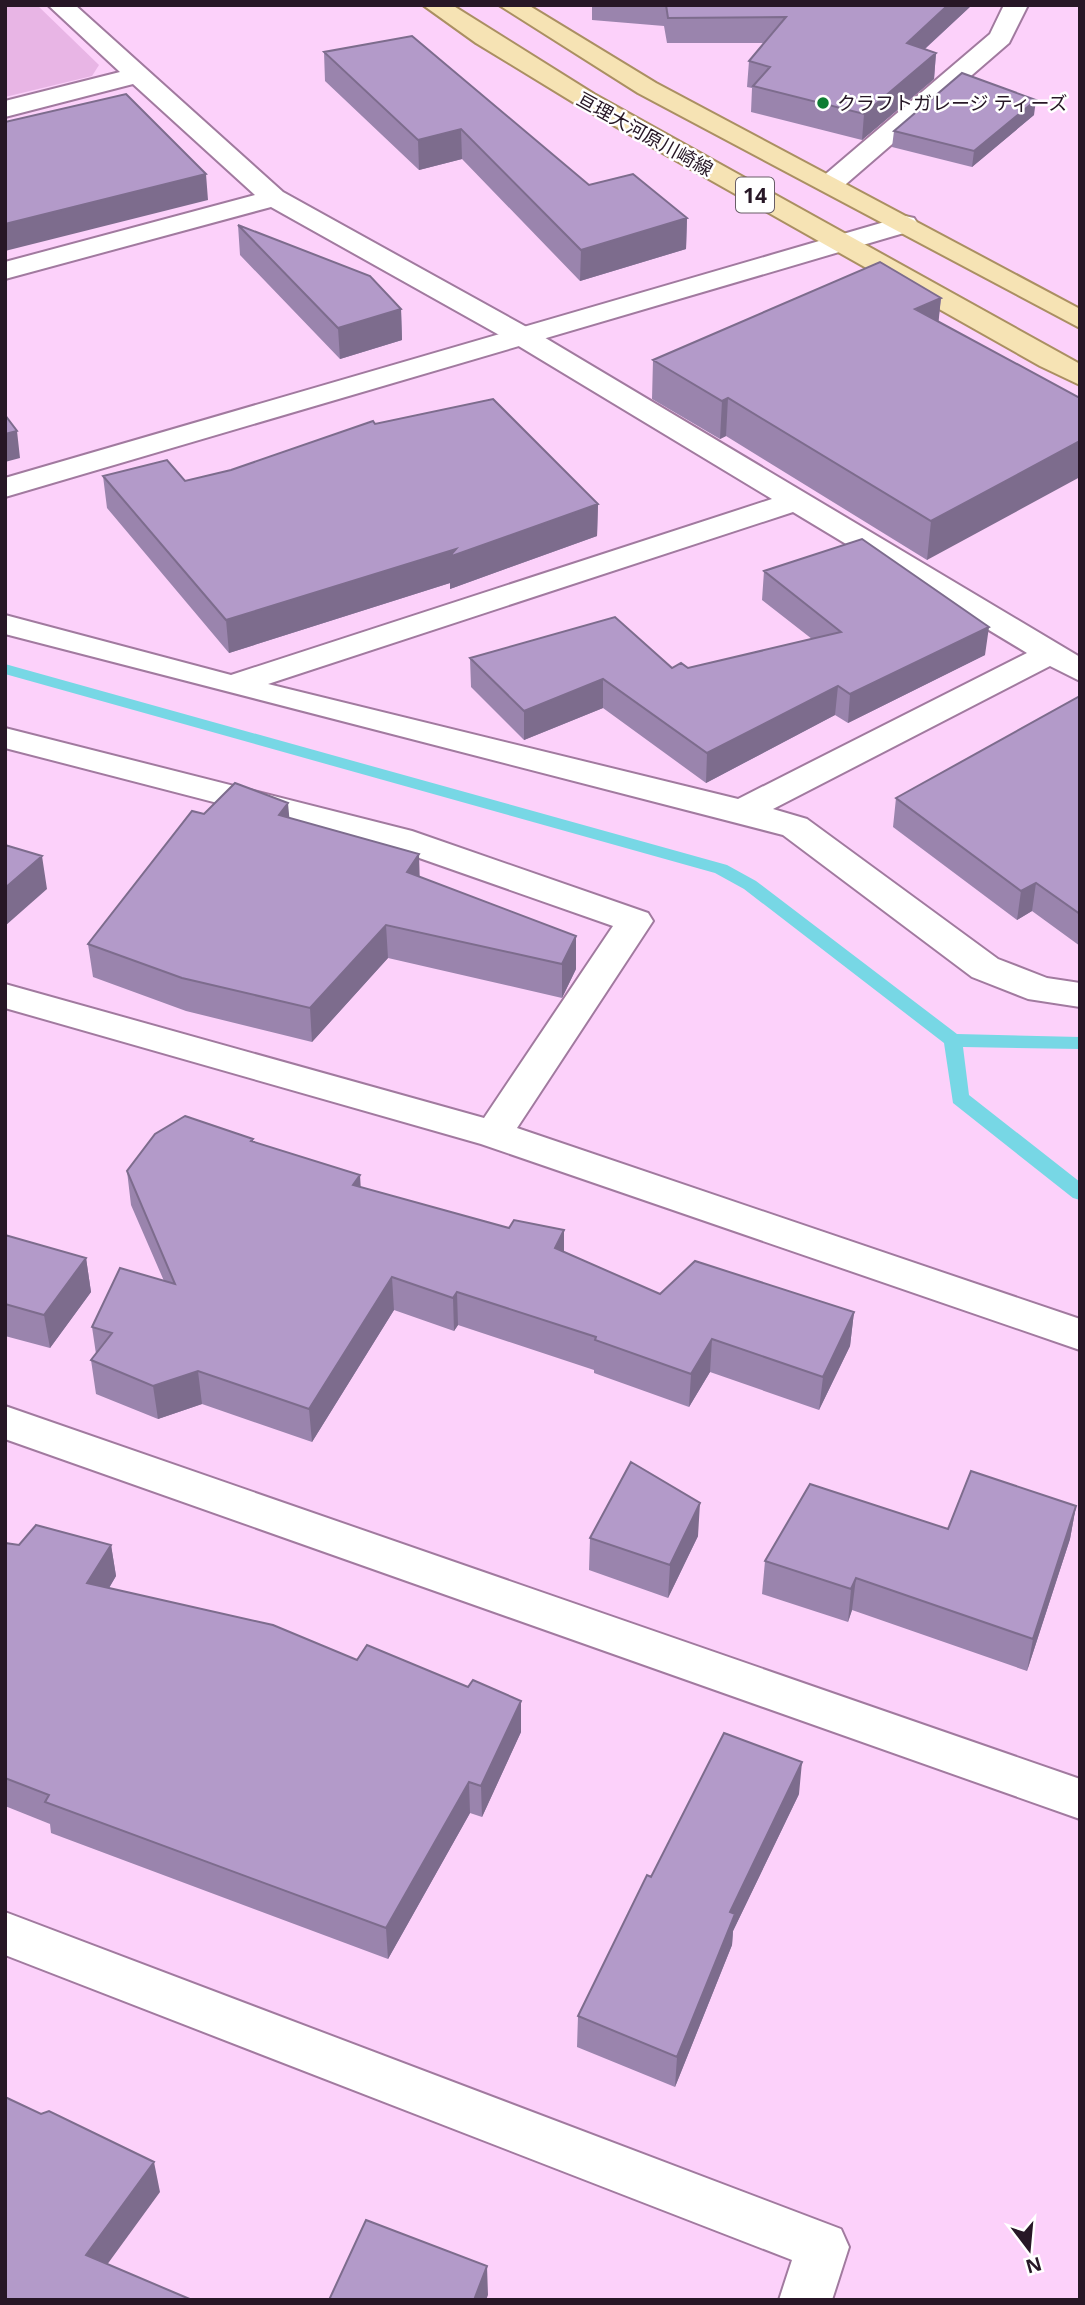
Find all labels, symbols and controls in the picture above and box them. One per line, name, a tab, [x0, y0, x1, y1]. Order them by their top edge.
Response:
street label: 亘理大河原川崎線	[572, 86, 718, 182]
place label: クラフトガレージ ティーズ	[837, 90, 1067, 116]
marker: クラフトガレージ ティーズ	[815, 95, 831, 111]
road number: 14	[736, 178, 774, 212]
north arrow	[994, 2214, 1064, 2284]
text: N	[1023, 2251, 1045, 2280]

